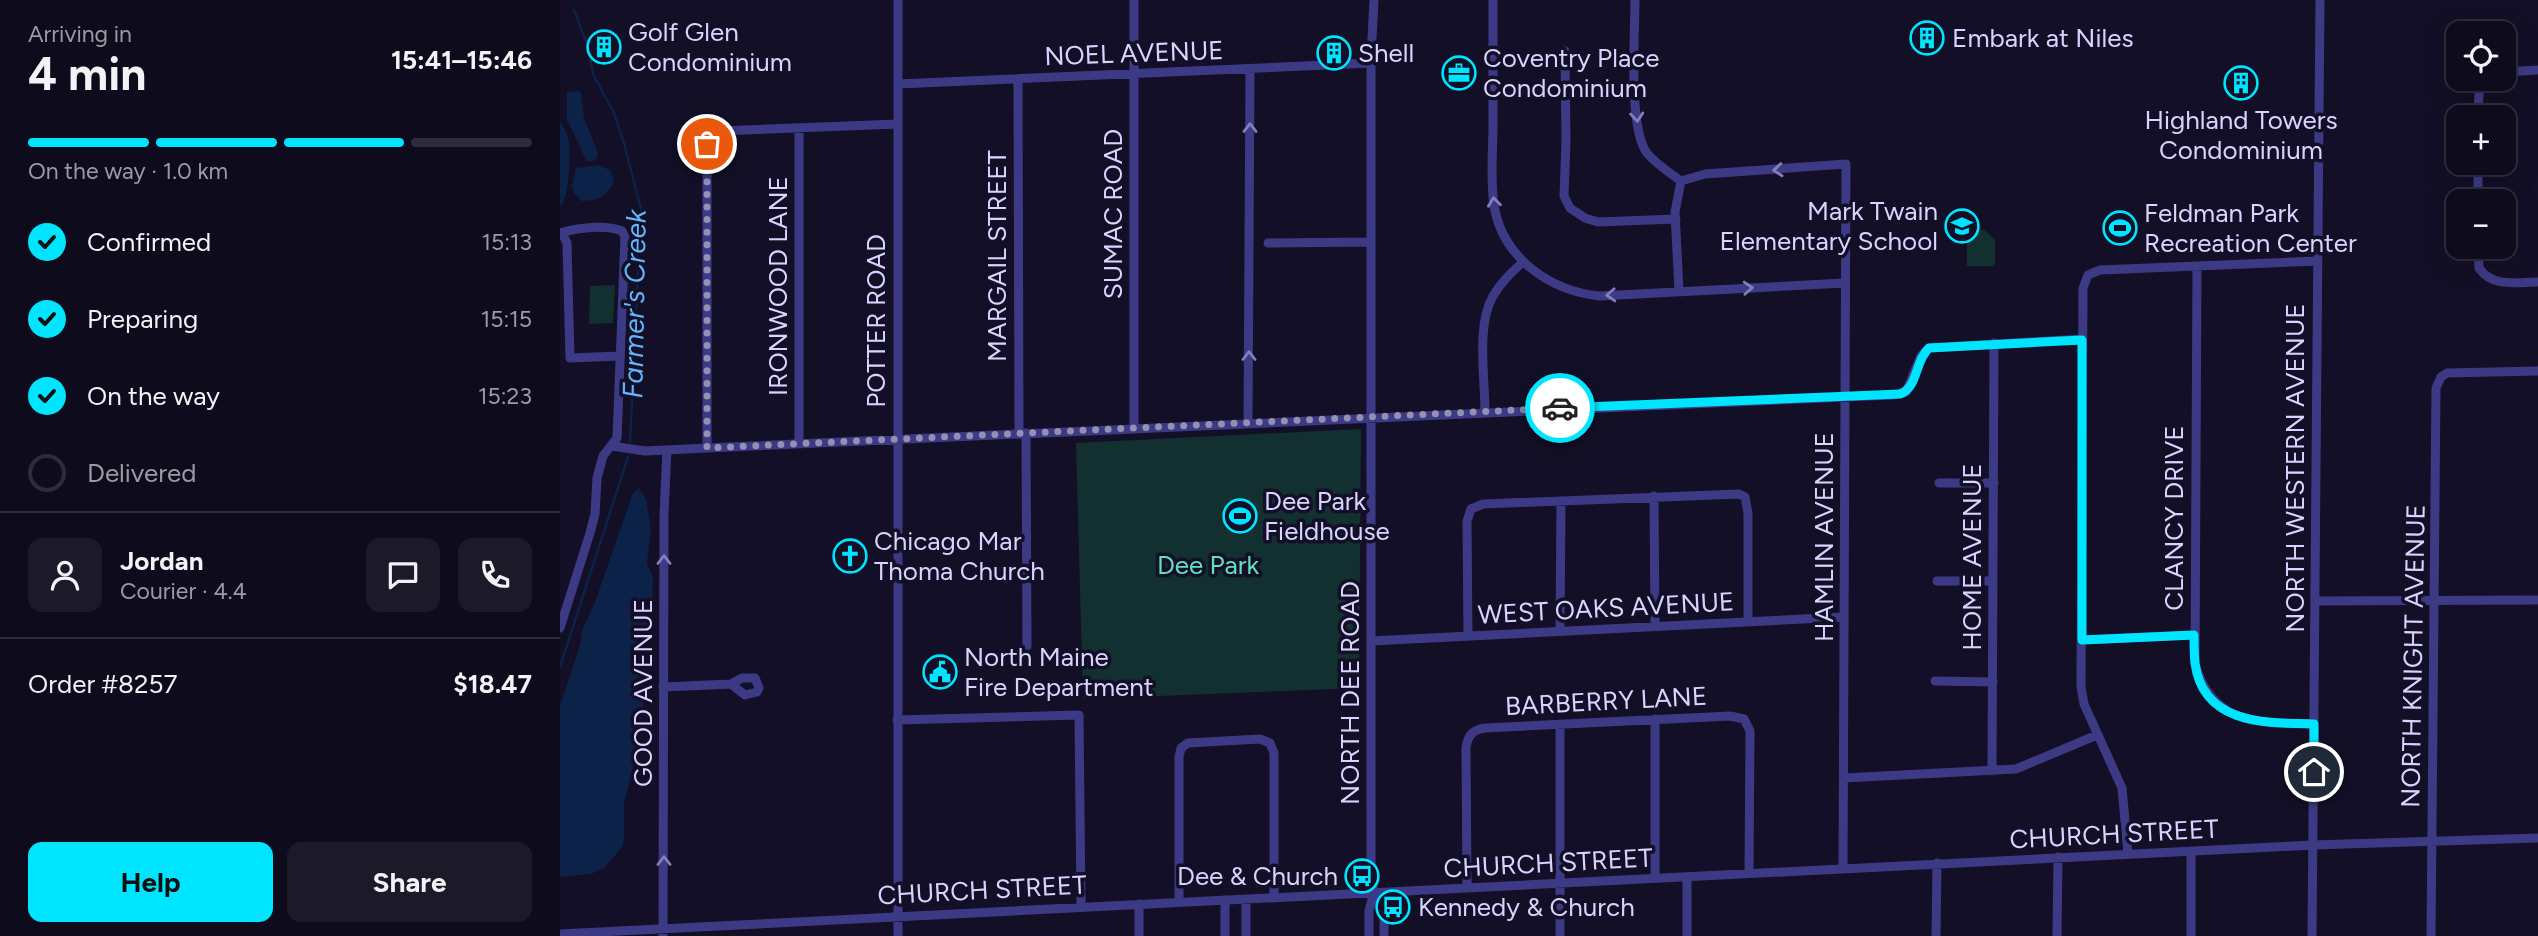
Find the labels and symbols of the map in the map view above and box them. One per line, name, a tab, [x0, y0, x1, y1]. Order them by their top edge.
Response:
place label: Golf Glen Condominium	[628, 16, 792, 78]
building icon: Embark at Niles	[1908, 19, 1946, 57]
place label: Embark at Niles	[1952, 22, 2134, 54]
building icon: Golf Glen Condominium	[585, 28, 623, 66]
street label: NOEL AVENUE	[1044, 34, 1224, 72]
building icon: Shell	[1315, 34, 1353, 72]
place label: Shell	[1358, 37, 1414, 69]
place label: Coventry Place Condominium	[1483, 42, 1659, 104]
office icon: Coventry Place Condominium	[1440, 54, 1478, 92]
building icon: Highland Towers Condominium	[2222, 64, 2260, 102]
place label: Highland Towers Condominium	[2144, 104, 2338, 166]
one-way arrow	[1629, 112, 1644, 123]
pin	[677, 114, 737, 174]
one-way arrow	[1242, 123, 1258, 133]
street label: SUMAC ROAD	[1097, 129, 1129, 299]
street label: MARGAIL STREET	[981, 149, 1013, 362]
one-way arrow	[1772, 162, 1783, 177]
street label: IRONWOOD LANE	[762, 176, 794, 396]
place label: Mark Twain Elementary School	[1720, 195, 1938, 257]
one-way arrow	[1487, 196, 1502, 208]
place label: Feldman Park Recreation Center	[2144, 197, 2357, 259]
school or university icon: Mark Twain Elementary School	[1943, 207, 1981, 245]
water label: Farmer's Creek	[615, 208, 653, 399]
sports icon: Feldman Park Recreation Center	[2101, 209, 2139, 247]
street label: POTTER ROAD	[860, 234, 892, 408]
one-way arrow	[1742, 280, 1753, 295]
one-way arrow	[1606, 287, 1617, 302]
street label: NORTH WESTERN AVENUE	[2279, 303, 2311, 633]
one-way arrow	[1241, 350, 1257, 361]
courier	[1525, 373, 1595, 443]
street label: CLANCY DRIVE	[2158, 425, 2190, 611]
street label: HAMLIN AVENUE	[1808, 432, 1840, 642]
street label: HOME AVENUE	[1956, 463, 1988, 651]
place label: Dee Park Fieldhouse	[1264, 485, 1390, 547]
sports icon: Dee Park Fieldhouse	[1221, 497, 1259, 535]
street label: NORTH KNIGHT AVENUE	[2394, 504, 2432, 808]
place label: Chicago Mar Thoma Church	[874, 525, 1045, 587]
church icon: Chicago Mar Thoma Church	[831, 537, 869, 575]
park label: Dee Park	[1157, 549, 1259, 581]
one-way arrow	[656, 554, 672, 565]
street label: NORTH DEE ROAD	[1334, 581, 1366, 805]
street label: WEST OAKS AVENUE	[1477, 585, 1735, 631]
street label: GOOD AVENUE	[627, 599, 659, 787]
place label: North Maine Fire Department	[964, 641, 1154, 703]
public building icon: North Maine Fire Department	[921, 653, 959, 691]
street label: BARBERRY LANE	[1504, 680, 1708, 722]
pin	[2284, 742, 2344, 802]
street label: CHURCH STREET	[2009, 813, 2220, 855]
street label: CHURCH STREET	[1443, 842, 1654, 884]
one-way arrow	[656, 855, 672, 866]
bus stop icon: Dee & Church	[1343, 857, 1381, 895]
place label: Dee & Church	[1177, 860, 1338, 892]
street label: CHURCH STREET	[877, 869, 1088, 911]
bus stop icon: Kennedy & Church	[1374, 888, 1412, 926]
place label: Kennedy & Church	[1418, 891, 1635, 923]

